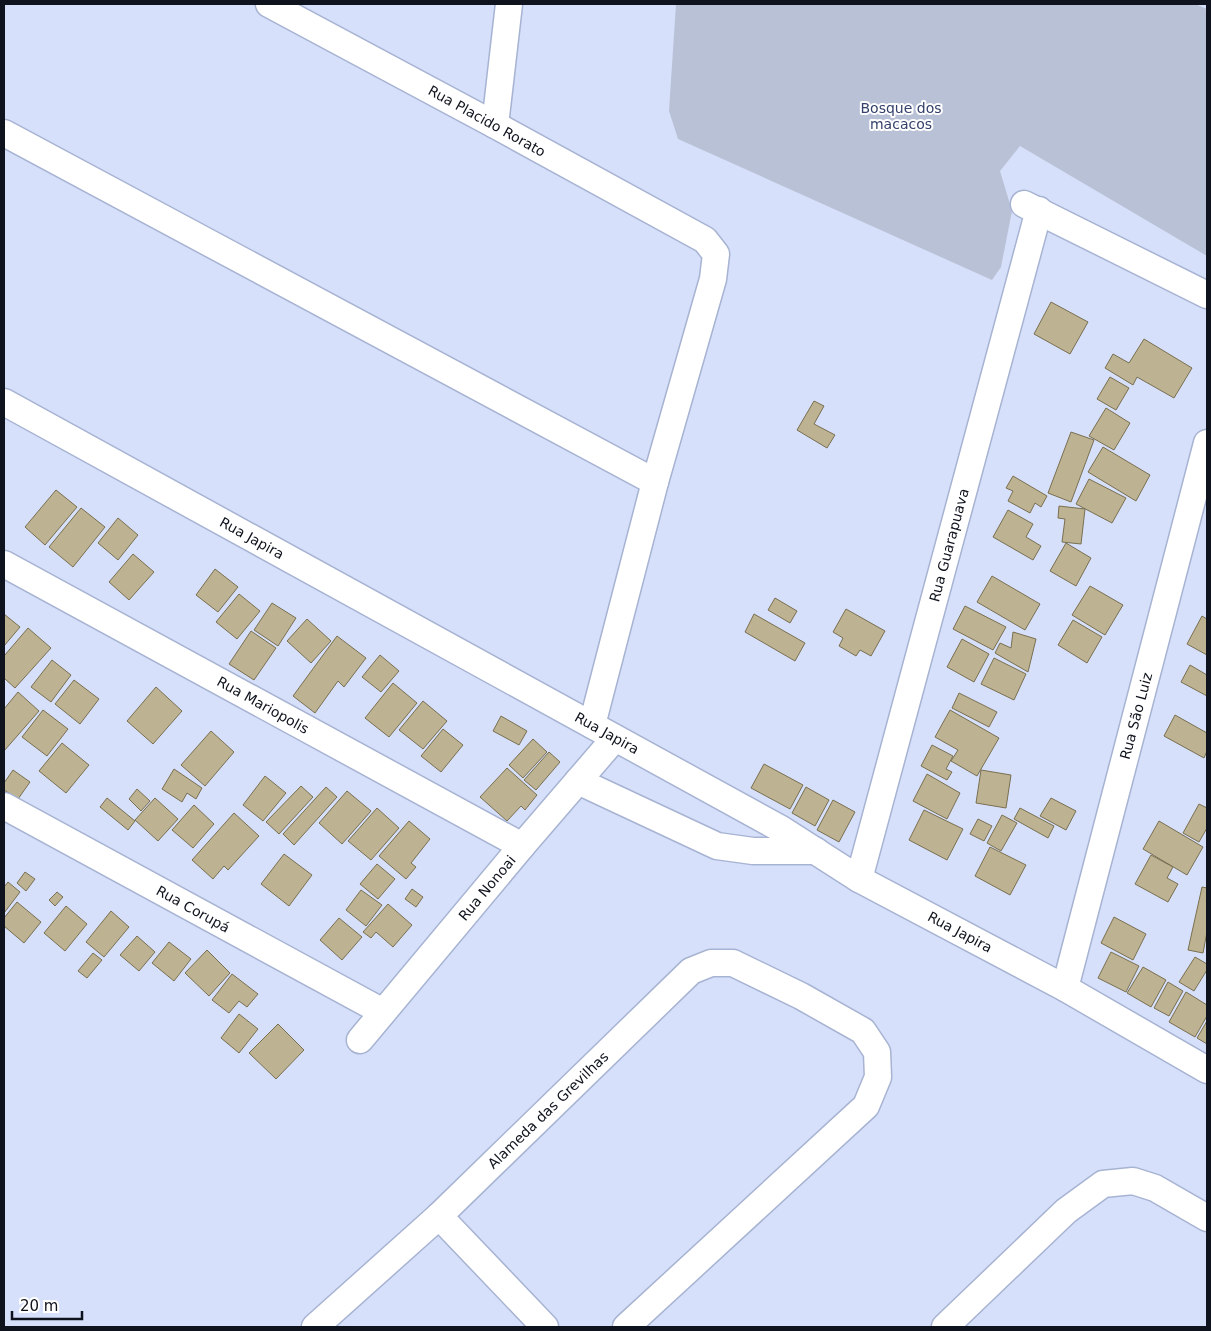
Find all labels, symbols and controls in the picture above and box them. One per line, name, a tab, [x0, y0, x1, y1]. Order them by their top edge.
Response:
street label: Rua Placido Rorato	[426, 82, 548, 160]
park label: Bosque dos macacos	[860, 100, 942, 132]
street label: Rua Guarapuava	[926, 486, 972, 604]
street label: Rua Japira	[217, 514, 287, 562]
street label: Rua São Luiz	[1117, 671, 1155, 761]
street label: Rua Mariopolis	[214, 673, 312, 737]
street label: Rua Japira	[572, 709, 642, 757]
street label: Rua Nonoai	[455, 852, 519, 924]
street label: Rua Corupá	[154, 882, 232, 936]
street label: Rua Japira	[925, 908, 995, 956]
street label: Alameda das Grevilhas	[484, 1048, 612, 1172]
scale bar	[12, 1288, 82, 1320]
text: 20 m	[20, 1297, 58, 1315]

